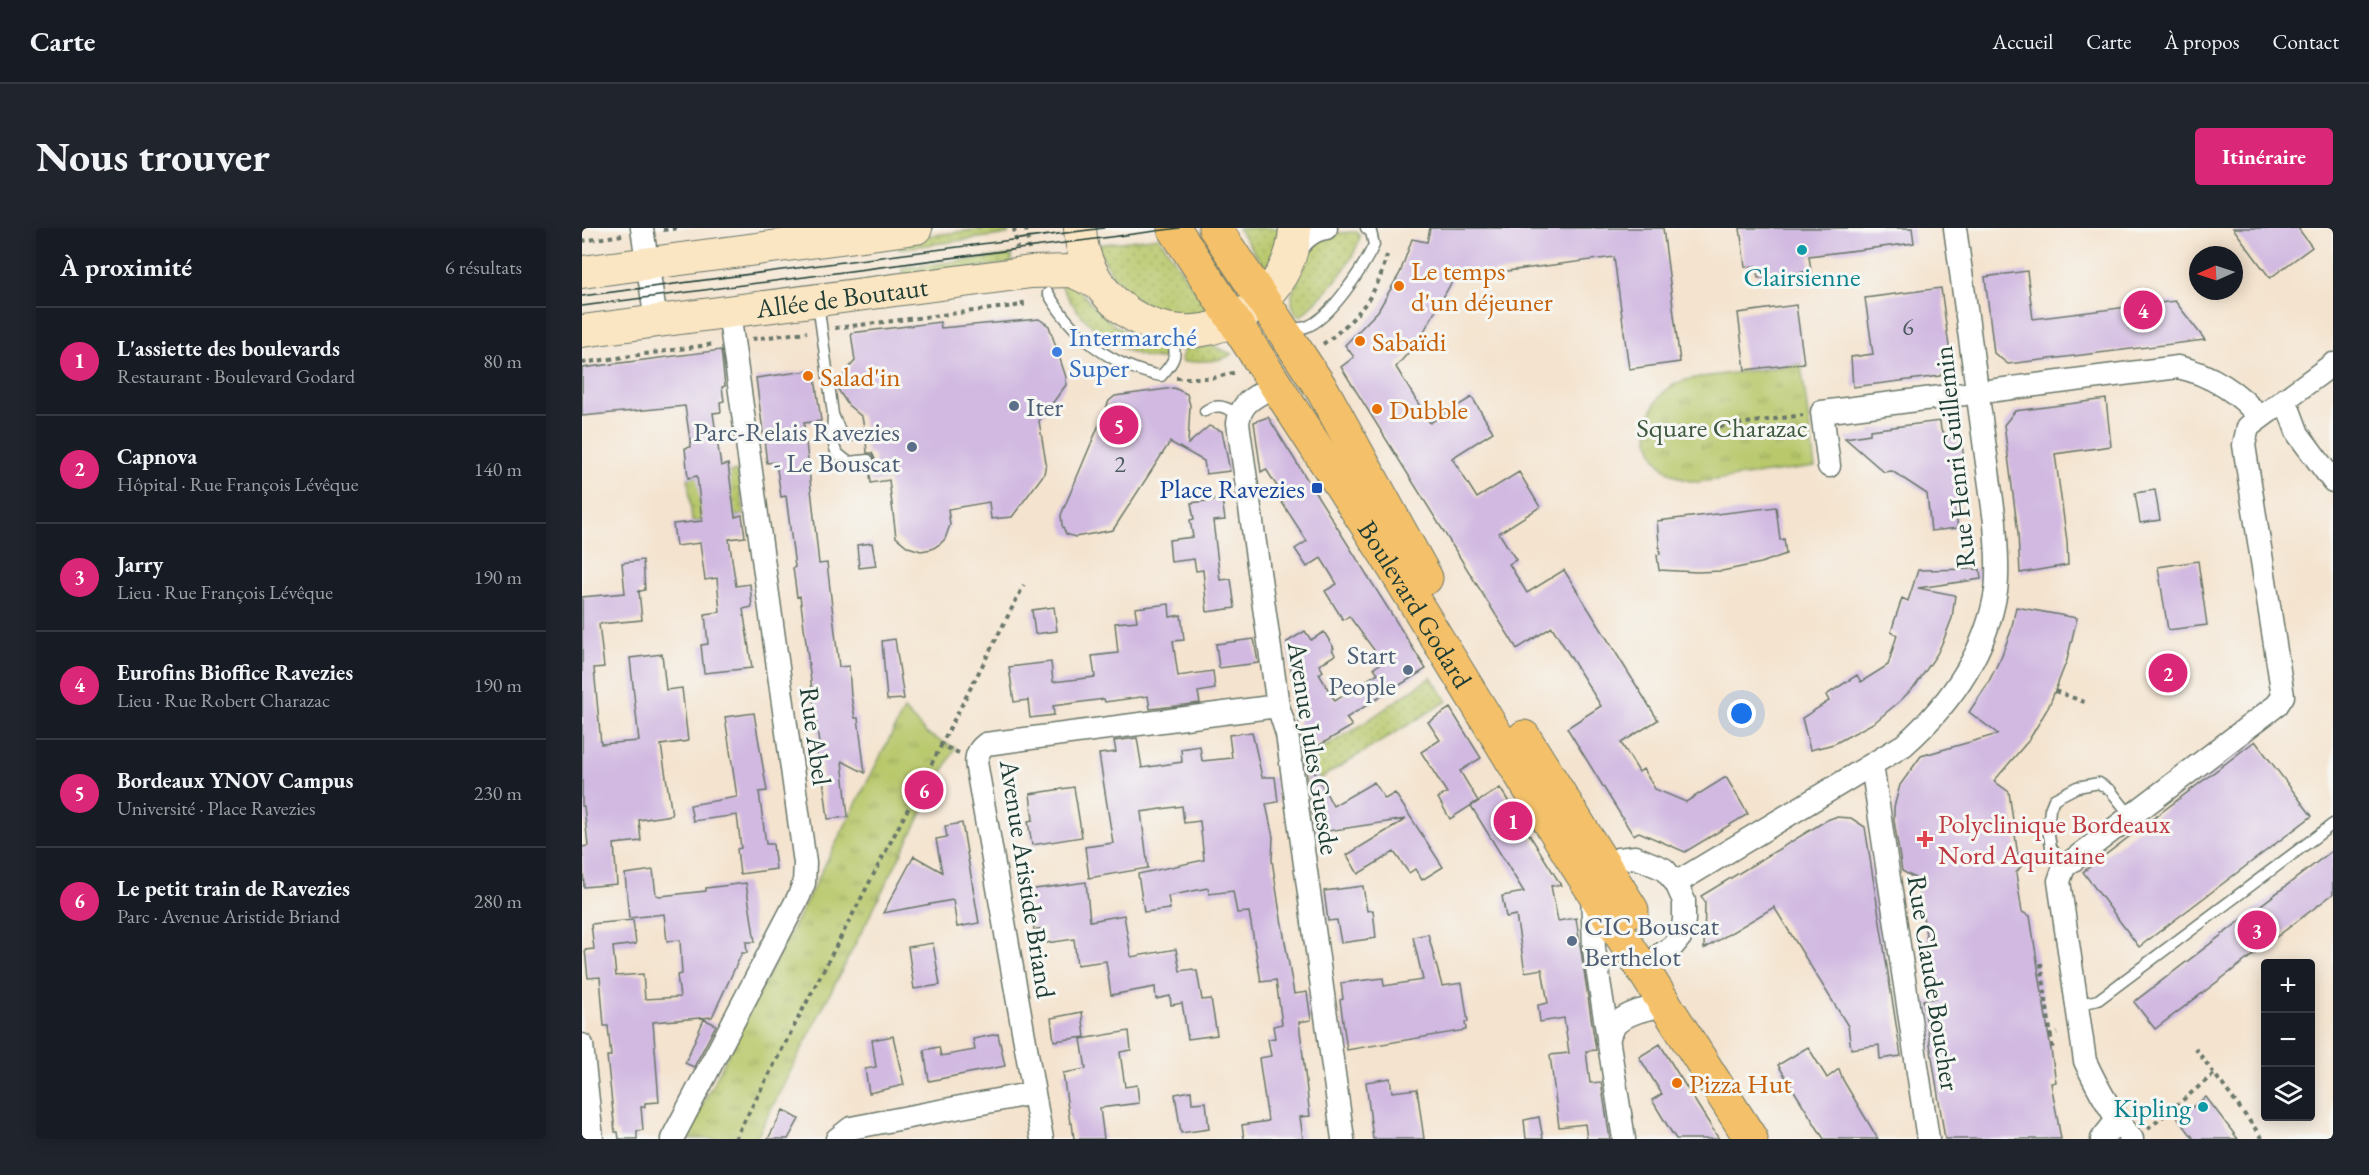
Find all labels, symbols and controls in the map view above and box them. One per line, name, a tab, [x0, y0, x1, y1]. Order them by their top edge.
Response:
text: Carte	[30, 23, 96, 59]
text: Accueil	[1993, 28, 2053, 55]
text: Carte	[2086, 28, 2131, 55]
text: À propos	[2164, 28, 2239, 55]
text: Contact	[2272, 28, 2339, 55]
button: Itinéraire	[2195, 128, 2333, 185]
text: Nous trouver	[36, 129, 270, 184]
marker: Clairsienne	[1795, 243, 1809, 257]
north arrow	[2189, 246, 2243, 300]
text: À proximité	[60, 250, 192, 284]
place label: Le temps d'un déjeuner	[1411, 253, 1553, 319]
text: 6 résultats	[445, 254, 522, 280]
place label: Clairsienne	[1744, 259, 1860, 294]
street label: Allée de Boutaut	[753, 268, 930, 326]
marker: Le temps d'un déjeuner	[1392, 279, 1406, 293]
pin: 4	[2124, 288, 2162, 332]
house number: 6	[1902, 311, 1914, 342]
place label: Intermarché Super	[1069, 319, 1197, 385]
place label: Sabaïdi	[1372, 324, 1447, 359]
text: L'assiette des boulevards	[117, 334, 340, 363]
marker: Sabaïdi	[1353, 334, 1367, 348]
street label: Rue Henri Guillemin	[1925, 344, 1983, 570]
marker: Intermarché Super	[1050, 345, 1064, 359]
text: 1	[74, 348, 85, 374]
text: 80 m	[483, 348, 522, 374]
place label: Salad'in	[820, 359, 901, 394]
text: Restaurant · Boulevard Godard	[117, 363, 355, 389]
marker: Salad'in	[801, 369, 815, 383]
place label: Iter	[1026, 389, 1063, 424]
place label: Dubble	[1389, 392, 1468, 427]
marker: Iter	[1007, 399, 1021, 413]
pin: 5	[1100, 402, 1138, 448]
marker: Dubble	[1370, 402, 1384, 416]
park label: Square Charazac	[1636, 410, 1808, 445]
place label: Parc-Relais Ravezies - Le Bouscat	[693, 414, 901, 480]
marker: Parc-Relais Ravezies - Le Bouscat	[905, 440, 919, 454]
text: Capnova	[117, 442, 197, 471]
house number: 2	[1114, 448, 1126, 479]
text: 2	[74, 456, 85, 482]
text: 140 m	[474, 456, 522, 482]
text: Hôpital · Rue François Lévêque	[117, 471, 359, 497]
place label: Place Ravezies	[1159, 471, 1305, 506]
marker: Place Ravezies	[1310, 481, 1324, 495]
street label: Boulevard Godard	[1351, 513, 1481, 695]
text: Jarry	[117, 550, 163, 579]
text: 3	[74, 564, 85, 590]
text: 190 m	[474, 564, 522, 590]
text: Lieu · Rue François Lévêque	[117, 579, 333, 605]
place label: Start People	[1328, 637, 1397, 703]
street label: Avenue Jules Guesde	[1280, 638, 1348, 857]
pin: 2	[2148, 650, 2188, 696]
text: Eurofins Bioffice Ravezies	[117, 658, 353, 687]
marker: Start People	[1401, 663, 1415, 677]
text: 4	[74, 672, 85, 698]
text: 190 m	[474, 672, 522, 698]
street label: Rue Abel	[792, 685, 840, 787]
text: Lieu · Rue Robert Charazac	[117, 687, 330, 713]
your location	[1727, 699, 1756, 728]
street label: Avenue Aristide Briand	[992, 756, 1064, 1001]
text: Bordeaux YNOV Campus	[117, 766, 353, 795]
pin: 6	[904, 768, 944, 812]
text: 5	[74, 780, 85, 806]
text: 230 m	[474, 780, 522, 806]
text: Université · Place Ravezies	[117, 795, 315, 821]
pin: 1	[1494, 798, 1532, 844]
place label: Polyclinique Bordeaux Nord Aquitaine	[1938, 806, 2171, 872]
marker: Polyclinique Bordeaux Nord Aquitaine	[1916, 830, 1934, 848]
street label: Rue Claude Boucher	[1900, 873, 1968, 1093]
text: Le petit train de Ravezies	[117, 874, 350, 903]
text: 6	[74, 888, 85, 914]
text: 280 m	[474, 888, 522, 914]
text: Parc · Avenue Aristide Briand	[117, 903, 340, 929]
place label: CIC Bouscat Berthelot	[1584, 908, 1719, 974]
pin: 3	[2238, 908, 2276, 952]
marker: CIC Bouscat Berthelot	[1565, 934, 1579, 948]
map controls	[2261, 959, 2315, 1121]
button: +	[2261, 959, 2315, 1013]
button: −	[2261, 1013, 2315, 1067]
place label: Pizza Hut	[1689, 1066, 1792, 1101]
button: layers	[2261, 1067, 2315, 1121]
marker: Pizza Hut	[1670, 1076, 1684, 1090]
place label: Kipling	[2113, 1090, 2191, 1125]
marker: Kipling	[2196, 1100, 2210, 1114]

